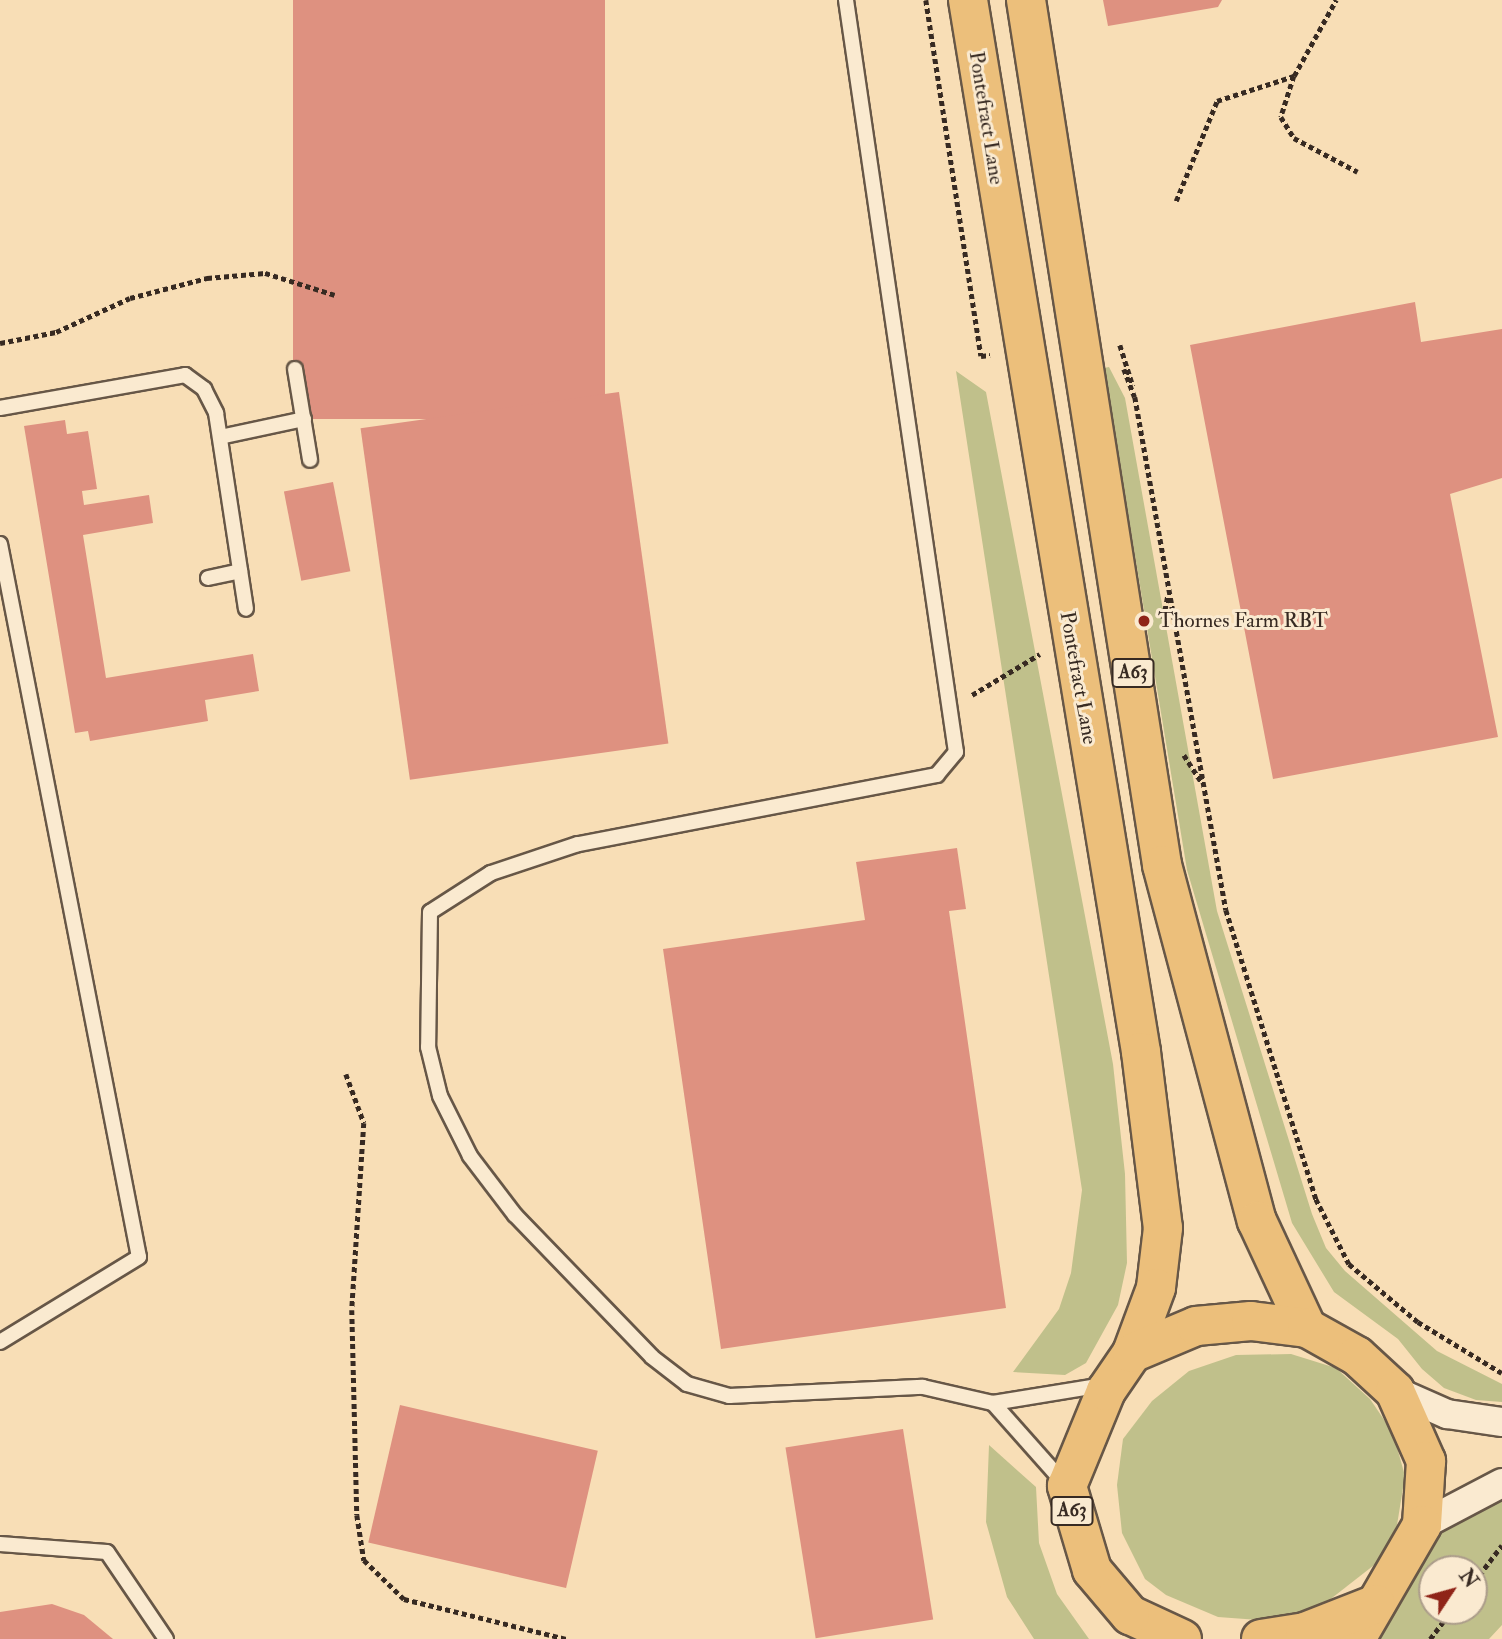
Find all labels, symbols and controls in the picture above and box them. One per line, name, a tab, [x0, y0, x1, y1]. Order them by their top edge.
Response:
street label: Pontefract Lane	[963, 50, 1009, 186]
place label: Thornes Farm RBT	[1158, 608, 1328, 634]
street label: Pontefract Lane	[1054, 610, 1102, 746]
marker: Thornes Farm RBT	[1136, 613, 1152, 629]
road number: A63	[1110, 658, 1156, 688]
road number: A63	[1049, 1496, 1095, 1526]
north arrow	[1418, 1555, 1488, 1625]
text: N	[1454, 1565, 1483, 1593]

